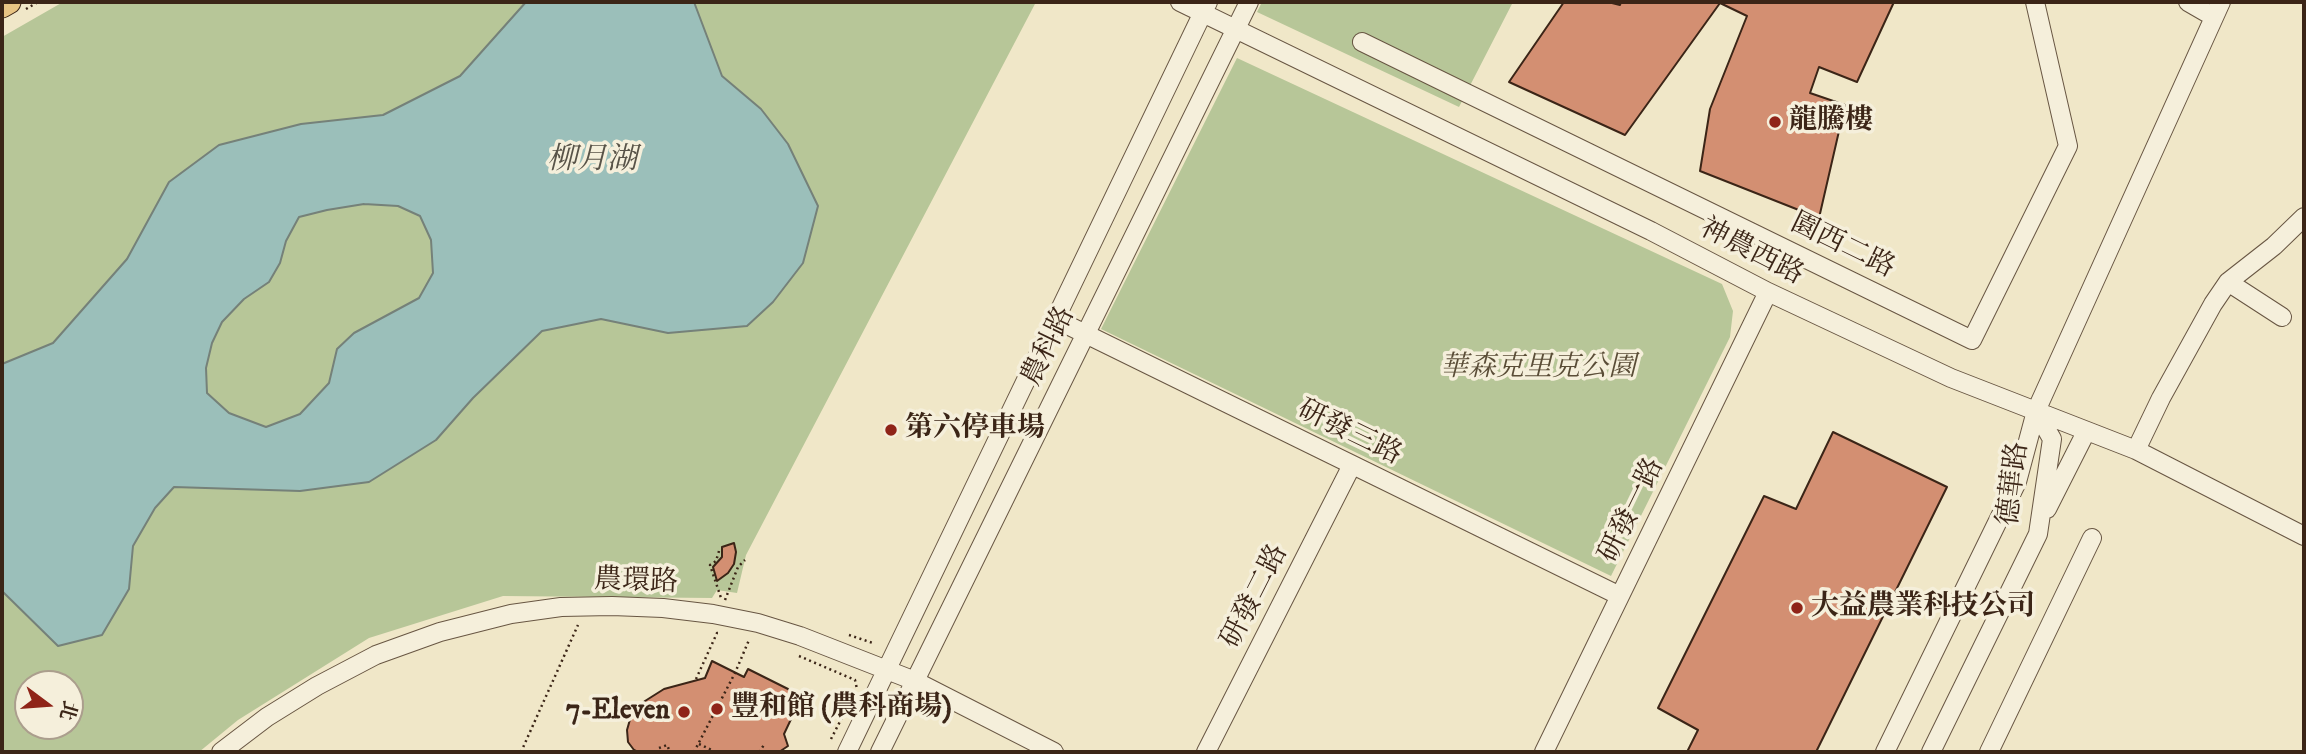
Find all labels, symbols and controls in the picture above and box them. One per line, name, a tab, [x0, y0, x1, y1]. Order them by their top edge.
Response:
place label: 龍騰樓	[1789, 105, 1873, 139]
marker: 龍騰樓	[1767, 114, 1783, 130]
water label: 柳月湖	[547, 144, 637, 180]
street label: 園西二路	[1784, 207, 1900, 287]
street label: 神農西路	[1693, 213, 1809, 293]
street label: 農科路	[1016, 302, 1084, 392]
park label: 華森克里克公園	[1440, 352, 1636, 386]
street label: 研發三路	[1291, 394, 1407, 474]
place label: 第六停車場	[905, 413, 1045, 447]
marker: 第六停車場	[883, 422, 899, 438]
street label: 德華路	[1993, 440, 2037, 528]
street label: 研發一路	[1593, 453, 1673, 569]
street label: 研發二路	[1216, 539, 1296, 655]
street label: 農環路	[593, 565, 679, 601]
place label: 大益農業科技公司	[1811, 591, 2035, 625]
marker: 大益農業科技公司	[1789, 600, 1805, 616]
north arrow	[14, 670, 84, 740]
place label: 豐和館 (農科商場)	[731, 692, 952, 726]
place label: 7-Eleven	[566, 695, 670, 729]
text: 北	[54, 698, 81, 723]
marker: 豐和館 (農科商場)	[709, 701, 725, 717]
marker: 7-Eleven	[676, 704, 692, 720]

